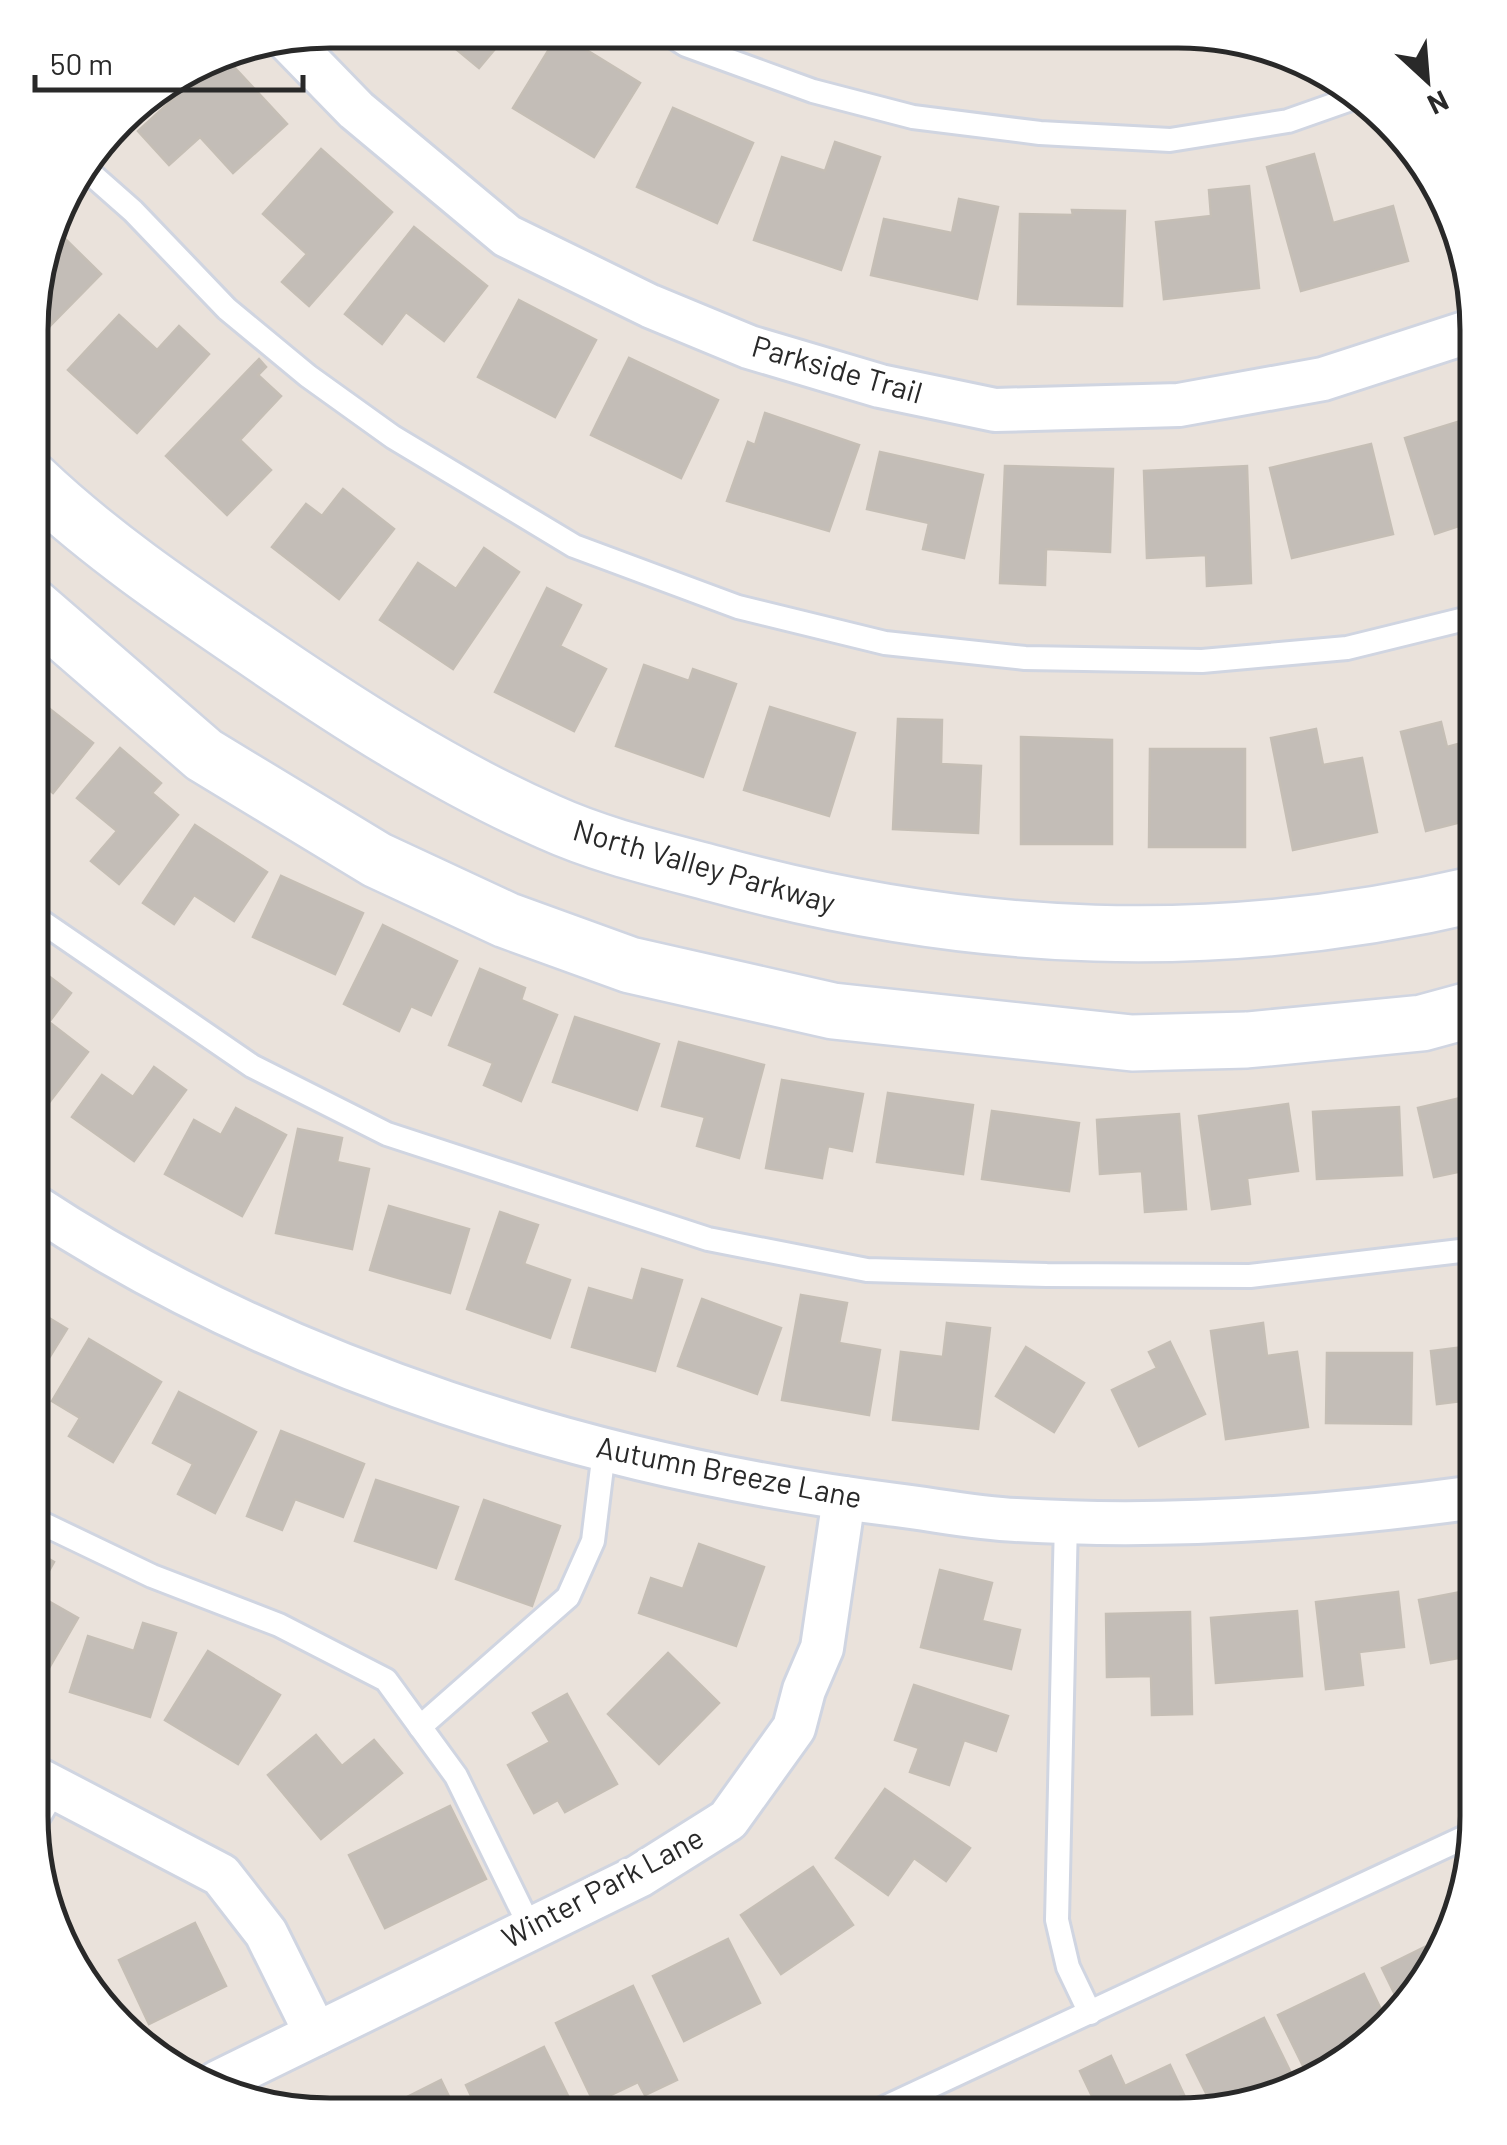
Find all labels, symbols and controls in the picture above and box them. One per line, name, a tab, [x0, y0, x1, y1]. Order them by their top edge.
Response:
scale bar	[35, 30, 302, 92]
north arrow	[1377, 30, 1477, 130]
text: 50 m	[50, 45, 113, 81]
text: N	[1423, 84, 1454, 123]
street label: Parkside Trail	[748, 327, 927, 410]
street label: North Valley Parkway	[569, 810, 840, 920]
street label: Autumn Breeze Lane	[594, 1428, 865, 1514]
street label: Winter Park Lane	[495, 1818, 709, 1954]

